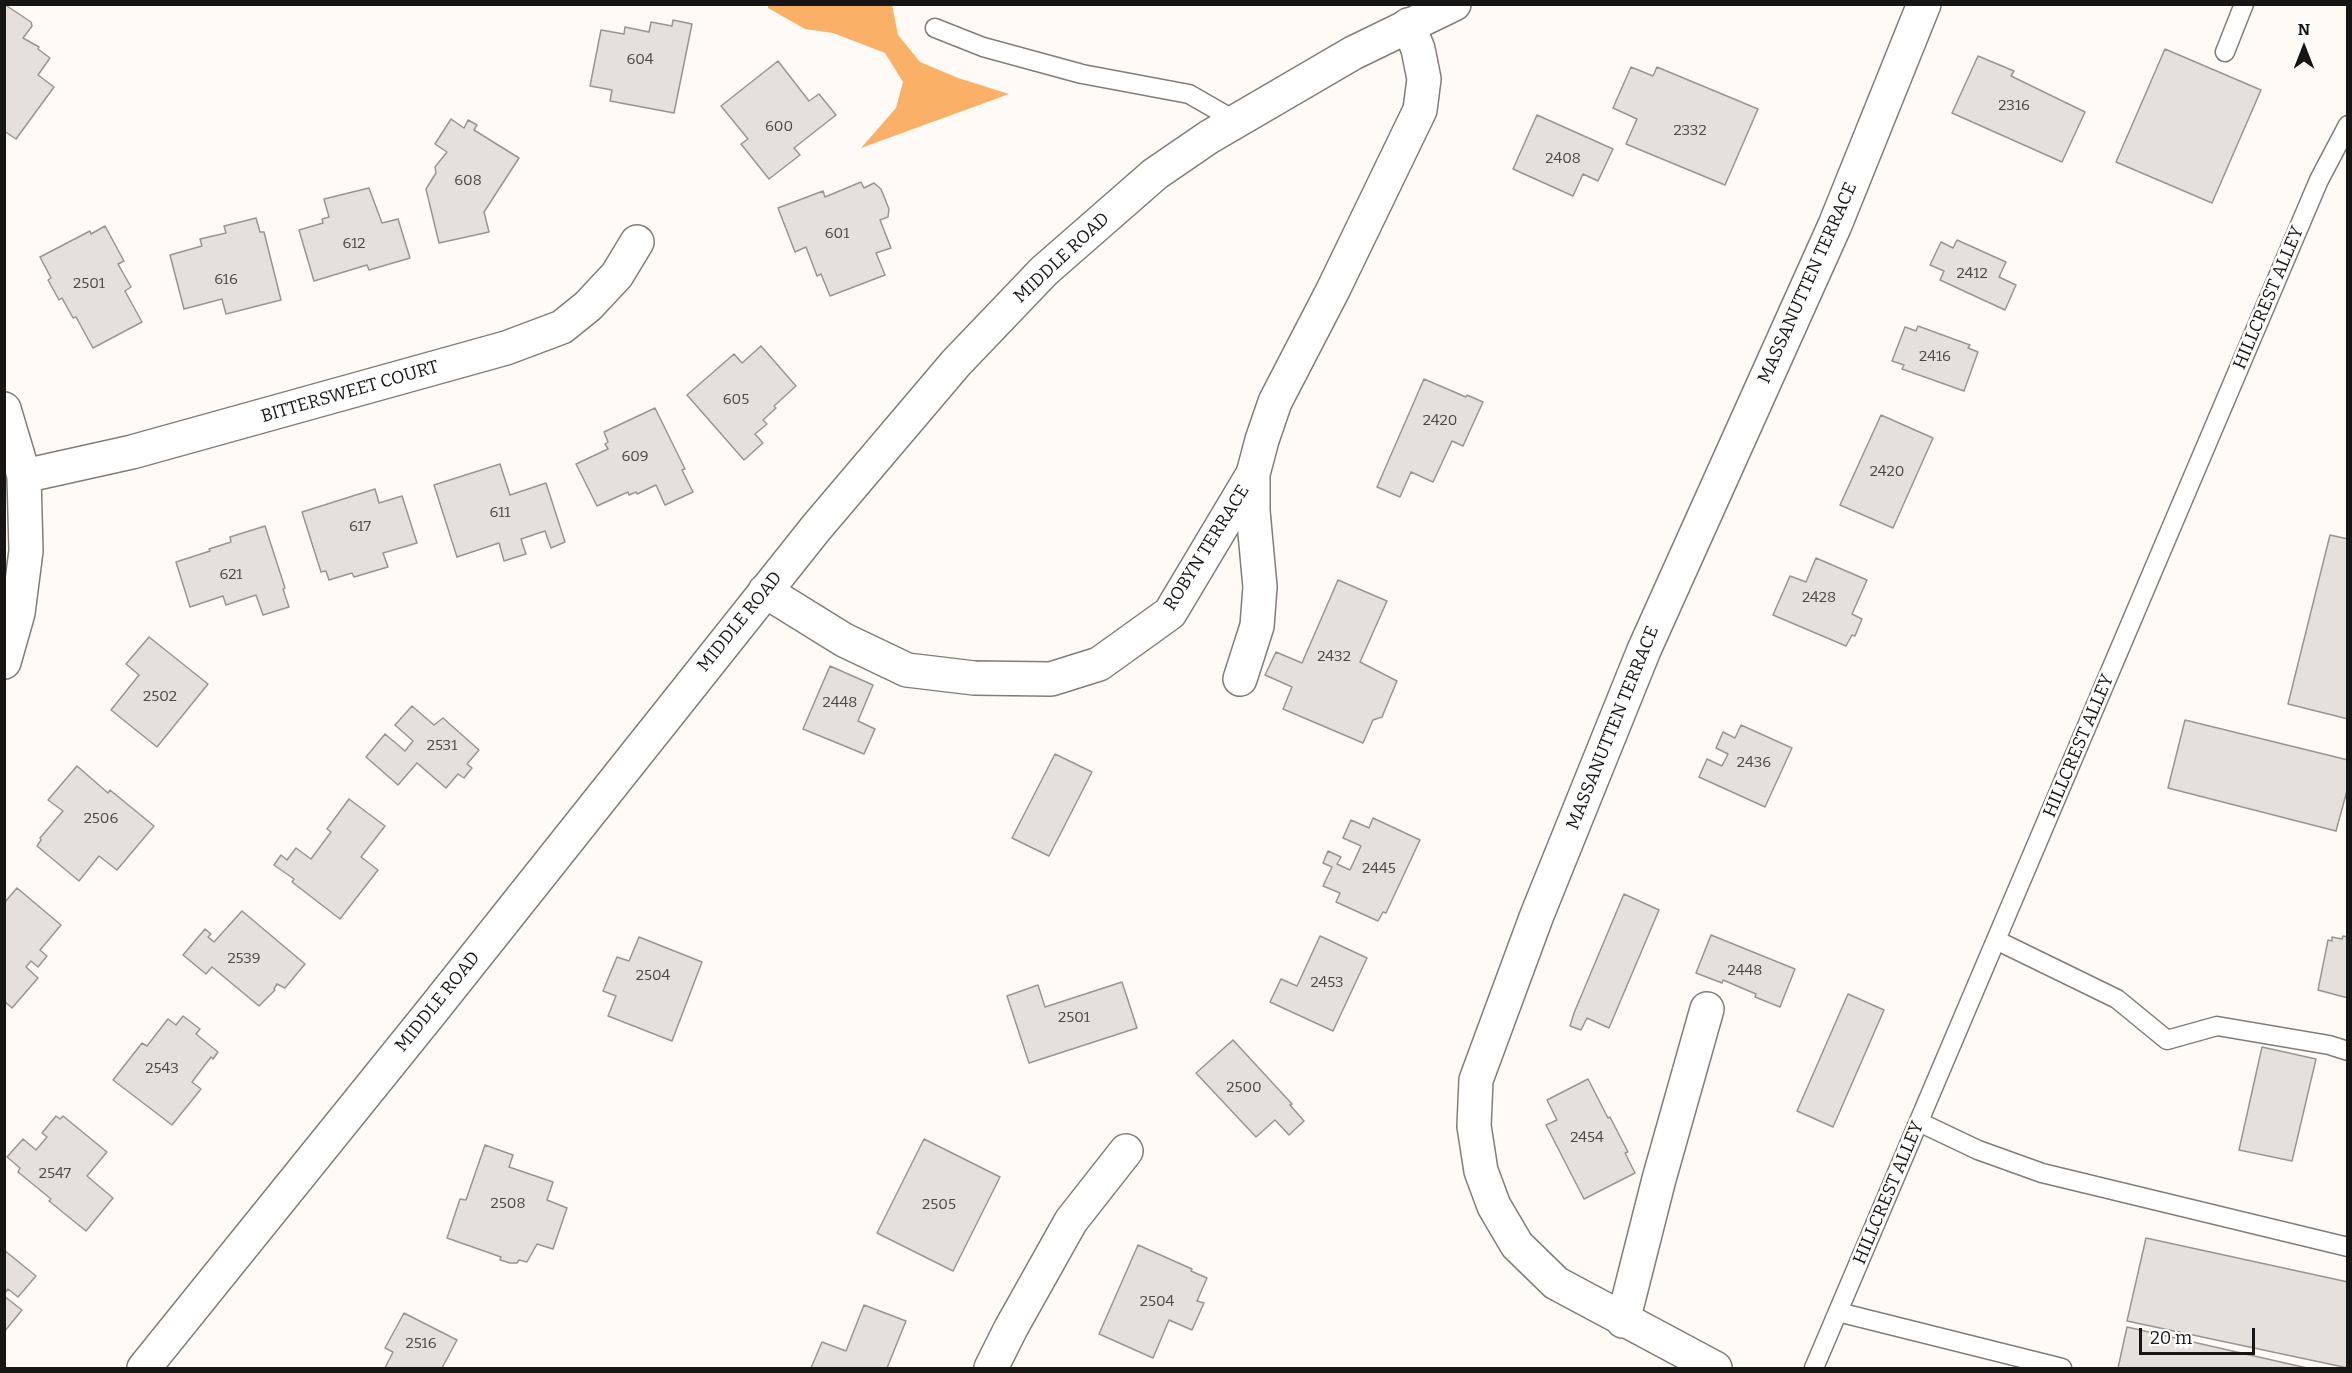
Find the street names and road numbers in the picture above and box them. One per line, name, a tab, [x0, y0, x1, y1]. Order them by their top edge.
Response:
street label: MASSANUTTEN TERRACE	[1754, 179, 1862, 387]
street label: MIDDLE ROAD	[1010, 208, 1114, 308]
street label: HILLCREST ALLEY	[2229, 223, 2309, 373]
street label: BITTERSWEET COURT	[259, 356, 441, 428]
street label: ROBYN TERRACE	[1160, 481, 1254, 615]
street label: MIDDLE ROAD	[693, 568, 787, 676]
street label: MASSANUTTEN TERRACE	[1562, 623, 1664, 833]
street label: HILLCREST ALLEY	[2039, 671, 2119, 821]
street label: MIDDLE ROAD	[391, 948, 485, 1056]
street label: HILLCREST ALLEY	[1849, 1118, 1929, 1268]

